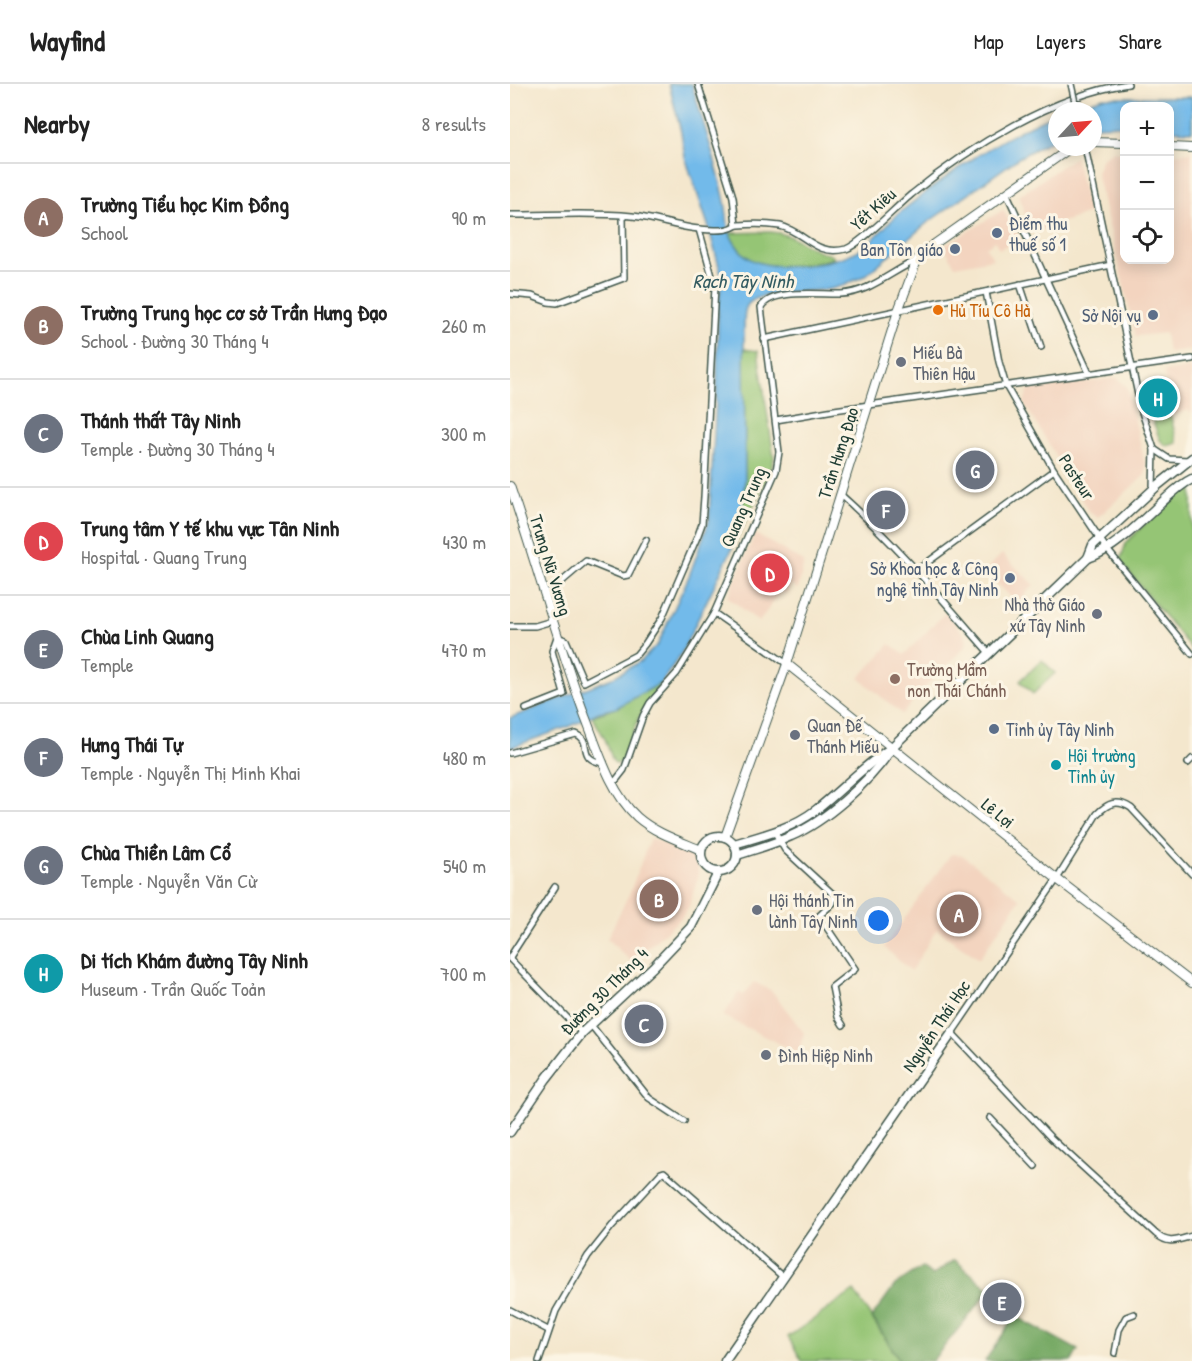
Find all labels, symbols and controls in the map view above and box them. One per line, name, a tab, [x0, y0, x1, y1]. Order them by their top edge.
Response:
text: Wayfind	[30, 22, 105, 60]
text: Map	[974, 27, 1003, 56]
text: Layers	[1036, 27, 1086, 56]
text: Share	[1119, 27, 1162, 56]
north arrow	[1048, 102, 1102, 156]
map controls	[1120, 102, 1174, 264]
button: +	[1120, 102, 1174, 156]
text: Nearby	[24, 106, 90, 141]
text: 8 results	[421, 110, 486, 137]
button: −	[1120, 156, 1174, 210]
street label: Yết Kiêu	[845, 182, 901, 236]
text: Trường Tiểu học Kim Đồng	[81, 189, 289, 219]
text: A	[39, 204, 48, 231]
text: 90 m	[452, 204, 486, 231]
button: locate	[1120, 210, 1174, 264]
place label: Điểm thu thuế số 1	[1009, 211, 1067, 257]
text: School	[81, 219, 128, 246]
marker: Điểm thu thuế số 1	[990, 226, 1004, 240]
place label: Ban Tôn giáo	[860, 237, 943, 262]
marker: Ban Tôn giáo	[948, 242, 962, 256]
water label: Rạch Tây Ninh	[693, 267, 795, 295]
text: Trường Trung học cơ sở Trần Hưng Đạo	[81, 297, 387, 327]
place label: Hủ Tíu Cô Hà	[950, 298, 1030, 323]
marker: Hủ Tíu Cô Hà	[931, 303, 945, 317]
place label: Sở Nội vụ	[1082, 303, 1141, 328]
marker: Sở Nội vụ	[1146, 308, 1160, 322]
text: B	[38, 312, 49, 339]
text: 260 m	[442, 312, 486, 339]
text: School · Đường 30 Tháng 4	[81, 327, 269, 354]
place label: Miếu Bà Thiên Hậu	[913, 340, 975, 386]
marker: Miếu Bà Thiên Hậu	[894, 355, 908, 369]
pin: H	[1138, 376, 1178, 420]
street label: Trần Hưng Đạo	[811, 404, 865, 502]
text: Thánh thất Tây Ninh	[81, 405, 241, 435]
text: C	[38, 420, 49, 447]
text: 300 m	[441, 420, 486, 447]
text: Temple · Đường 30 Tháng 4	[81, 435, 275, 462]
pin: G	[956, 448, 994, 492]
street label: Pasteur	[1053, 449, 1101, 505]
street label: Quang Trung	[714, 463, 772, 551]
pin: F	[866, 488, 905, 532]
street label: Trưng Nữ Vương	[524, 511, 578, 619]
text: Trung tâm Y tế khu vực Tân Ninh	[81, 513, 339, 543]
text: D	[39, 528, 48, 555]
text: 430 m	[442, 528, 486, 555]
text: Hospital · Quang Trung	[81, 543, 247, 570]
pin: D	[750, 550, 790, 596]
place label: Sở Khoa học & Công nghệ tỉnh Tây Ninh	[870, 556, 998, 602]
marker: Sở Khoa học & Công nghệ tỉnh Tây Ninh	[1003, 571, 1017, 585]
place label: Nhà thờ Giáo xứ Tây Ninh	[1005, 592, 1085, 638]
marker: Nhà thờ Giáo xứ Tây Ninh	[1090, 607, 1104, 621]
text: Chùa Linh Quang	[81, 621, 214, 651]
text: E	[39, 636, 48, 663]
text: 470 m	[441, 636, 486, 663]
text: Temple	[81, 651, 134, 678]
place label: Trường Mầm non Thái Chánh	[907, 657, 1006, 703]
marker: Trường Mầm non Thái Chánh	[888, 672, 902, 686]
place label: Quan Đế Thánh Miếu	[807, 713, 879, 759]
place label: Tỉnh ủy Tây Ninh	[1006, 717, 1114, 742]
marker: Tỉnh ủy Tây Ninh	[987, 722, 1001, 736]
marker: Quan Đế Thánh Miếu	[788, 728, 802, 742]
text: Hưng Thái Tự	[81, 729, 182, 759]
place label: Hội trường Tỉnh ủy	[1068, 743, 1136, 789]
text: F	[40, 744, 47, 771]
text: 480 m	[443, 744, 486, 771]
marker: Hội trường Tỉnh ủy	[1049, 758, 1063, 772]
text: Temple · Nguyễn Thị Minh Khai	[81, 759, 301, 786]
street label: Lê Lợi	[976, 792, 1020, 834]
text: Chùa Thiền Lâm Cổ	[81, 837, 231, 867]
text: G	[39, 852, 48, 879]
text: 540 m	[443, 852, 486, 879]
text: Temple · Nguyễn Văn Cừ	[81, 867, 256, 894]
pin: B	[640, 876, 678, 922]
place label: Hội thánh Tin lành Tây Ninh	[769, 888, 858, 934]
pin: A	[940, 892, 978, 936]
marker: Hội thánh Tin lành Tây Ninh	[750, 903, 764, 917]
your location	[864, 906, 893, 935]
street label: Đường 30 Tháng 4	[555, 941, 654, 1040]
text: Di tích Khám đường Tây Ninh	[81, 945, 308, 975]
text: H	[39, 960, 48, 987]
text: 700 m	[440, 960, 486, 987]
text: Museum · Trần Quốc Toản	[81, 975, 266, 1002]
street label: Nguyễn Thái Học	[896, 975, 976, 1077]
pin: C	[624, 1002, 664, 1046]
place label: Đình Hiệp Ninh	[778, 1043, 873, 1068]
marker: Đình Hiệp Ninh	[759, 1048, 773, 1062]
pin: E	[982, 1280, 1022, 1324]

